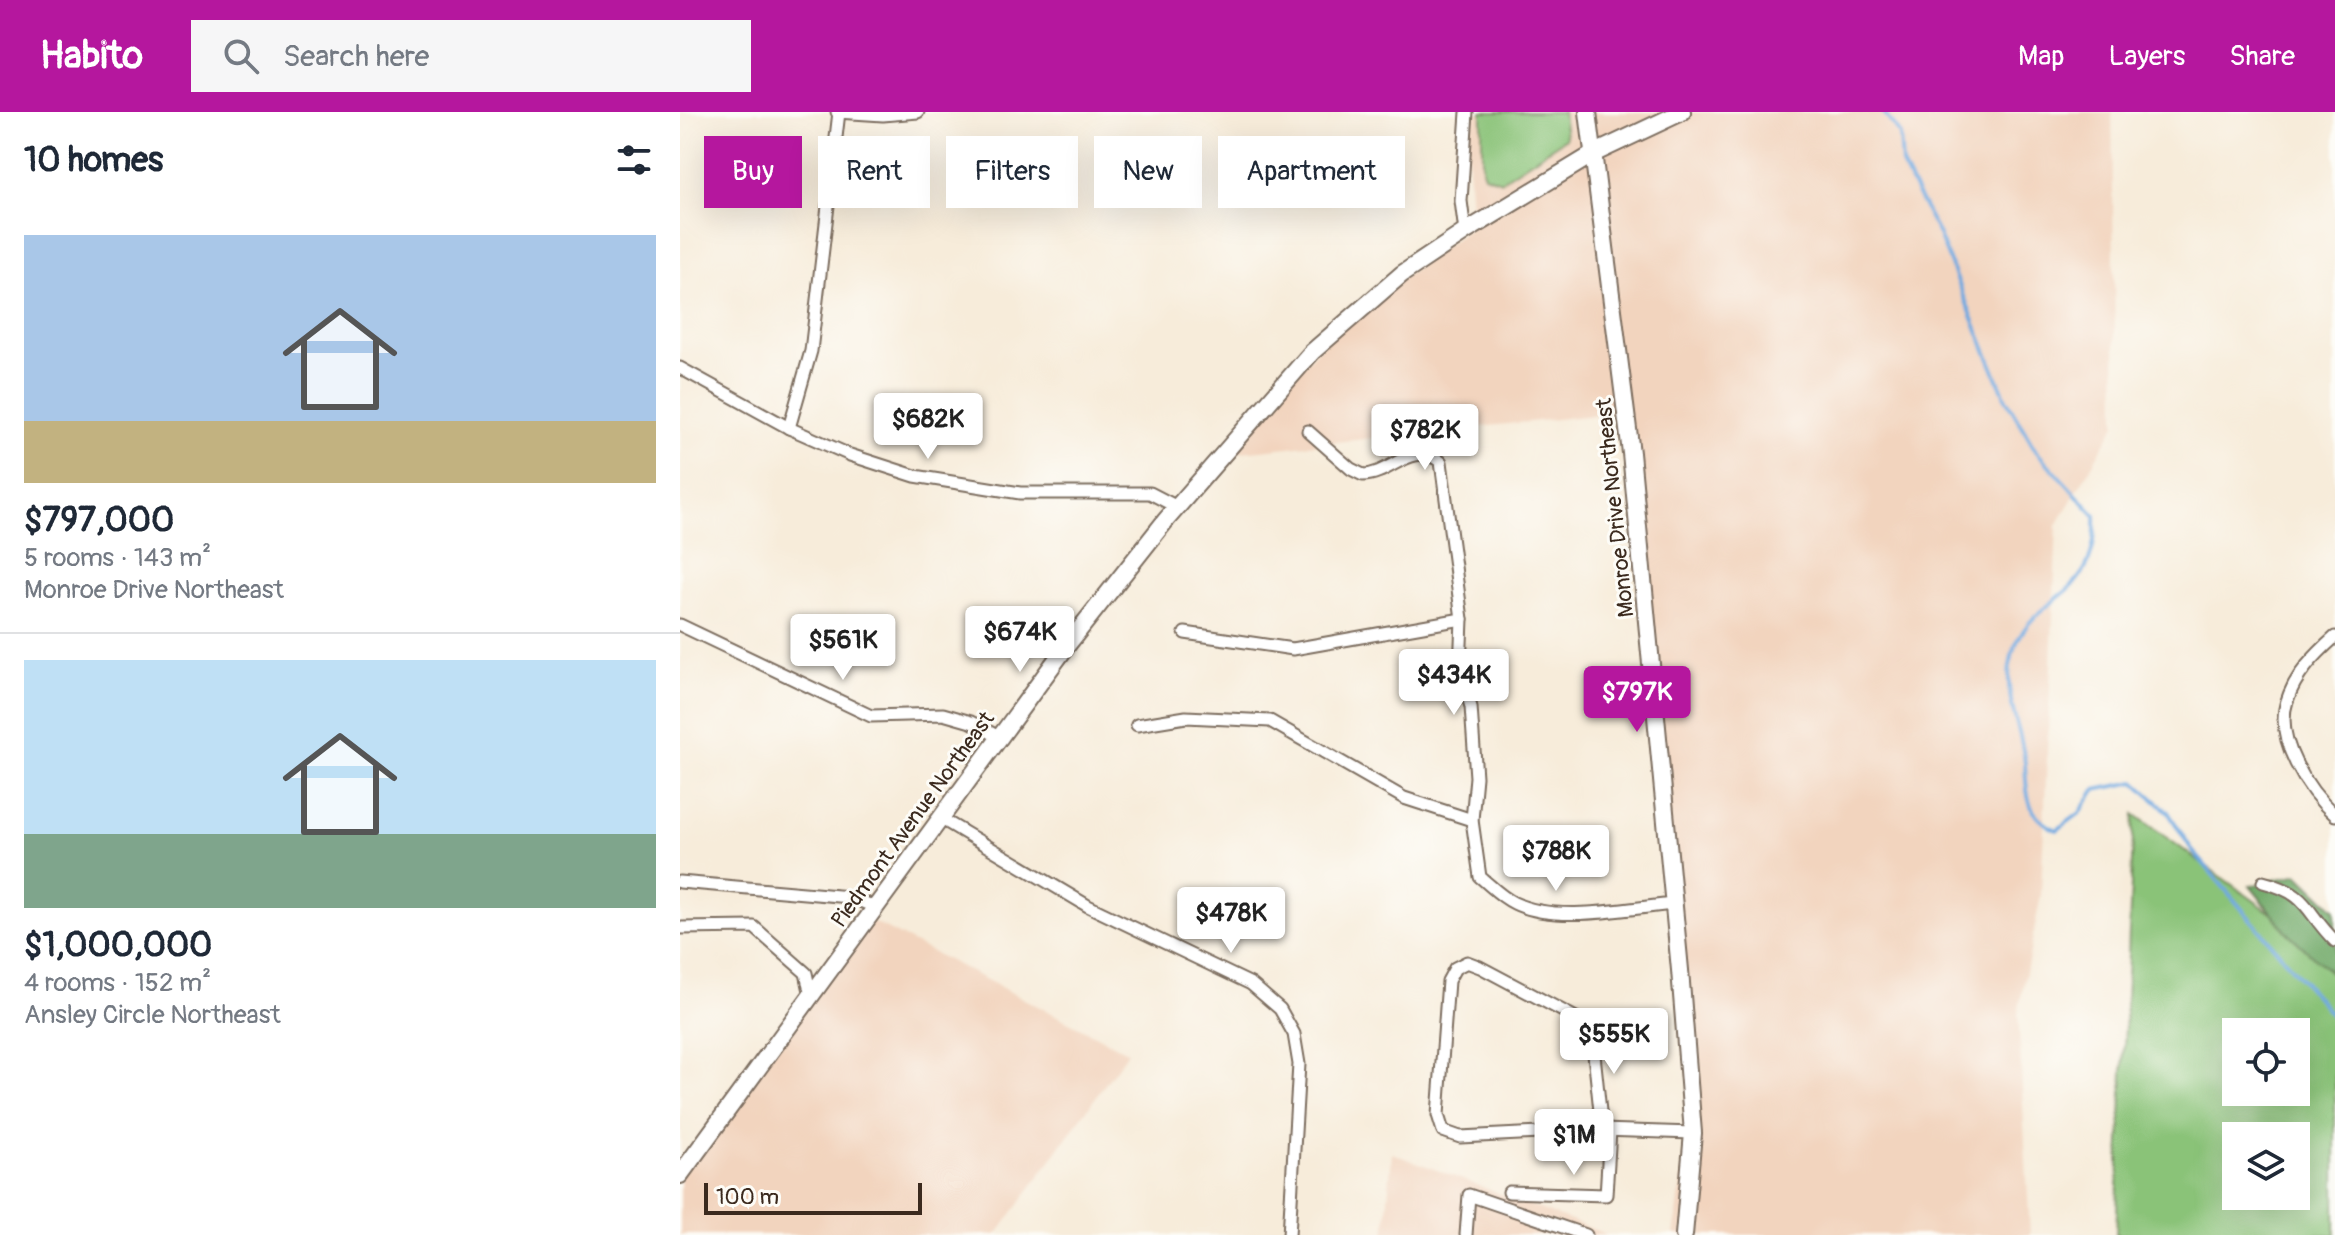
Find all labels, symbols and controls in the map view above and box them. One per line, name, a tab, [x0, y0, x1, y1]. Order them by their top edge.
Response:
search box	[191, 20, 751, 92]
text: Habito	[40, 32, 143, 80]
icon: search	[219, 34, 263, 78]
text: Search here	[283, 38, 429, 75]
text: Map	[2018, 39, 2064, 74]
text: Layers	[2108, 39, 2185, 74]
text: Share	[2229, 39, 2295, 74]
chip: Buy	[704, 136, 802, 208]
chip: Rent	[818, 136, 930, 208]
chip: Filters	[946, 136, 1078, 208]
chip: New	[1094, 136, 1202, 208]
chip: Apartment	[1218, 136, 1405, 208]
icon: filters	[612, 138, 656, 182]
text: 10 homes	[24, 139, 163, 182]
icon: home	[268, 287, 412, 431]
pin: $682K	[872, 393, 984, 461]
street label: Monroe Drive Northeast	[1590, 397, 1640, 619]
text: $682K	[892, 403, 964, 435]
pin: $782K	[1369, 404, 1481, 472]
text: $782K	[1389, 414, 1461, 446]
text: $797,000	[24, 499, 174, 542]
text: 5 rooms · 143 m²	[24, 542, 211, 574]
text: Monroe Drive Northeast	[24, 574, 284, 606]
pin: $674K	[964, 606, 1076, 674]
pin: $561K	[787, 614, 899, 682]
text: $674K	[983, 616, 1057, 648]
text: $561K	[808, 624, 878, 656]
pin: $434K	[1398, 649, 1510, 717]
text: $434K	[1417, 659, 1491, 691]
pin: $797K	[1581, 666, 1693, 734]
text: $797K	[1602, 676, 1672, 708]
street label: Piedmont Avenue Northeast	[825, 706, 1001, 933]
icon: home	[268, 712, 412, 856]
pin: $788K	[1500, 825, 1612, 893]
text: $788K	[1521, 835, 1591, 867]
pin: $478K	[1175, 887, 1287, 955]
text: $478K	[1195, 897, 1267, 929]
text: $1,000,000	[24, 924, 212, 967]
text: 4 rooms · 152 m²	[24, 967, 211, 999]
text: Ansley Circle Northeast	[24, 999, 281, 1031]
pin: $555K	[1558, 1008, 1670, 1076]
text: $555K	[1578, 1018, 1650, 1050]
map controls	[2222, 1018, 2310, 1210]
button: locate	[2222, 1018, 2310, 1106]
pin: $1M	[1535, 1109, 1613, 1177]
text: $1M	[1553, 1119, 1595, 1151]
button: layers	[2222, 1122, 2310, 1210]
scale bar	[704, 1179, 922, 1215]
text: 100 m	[716, 1183, 779, 1211]

